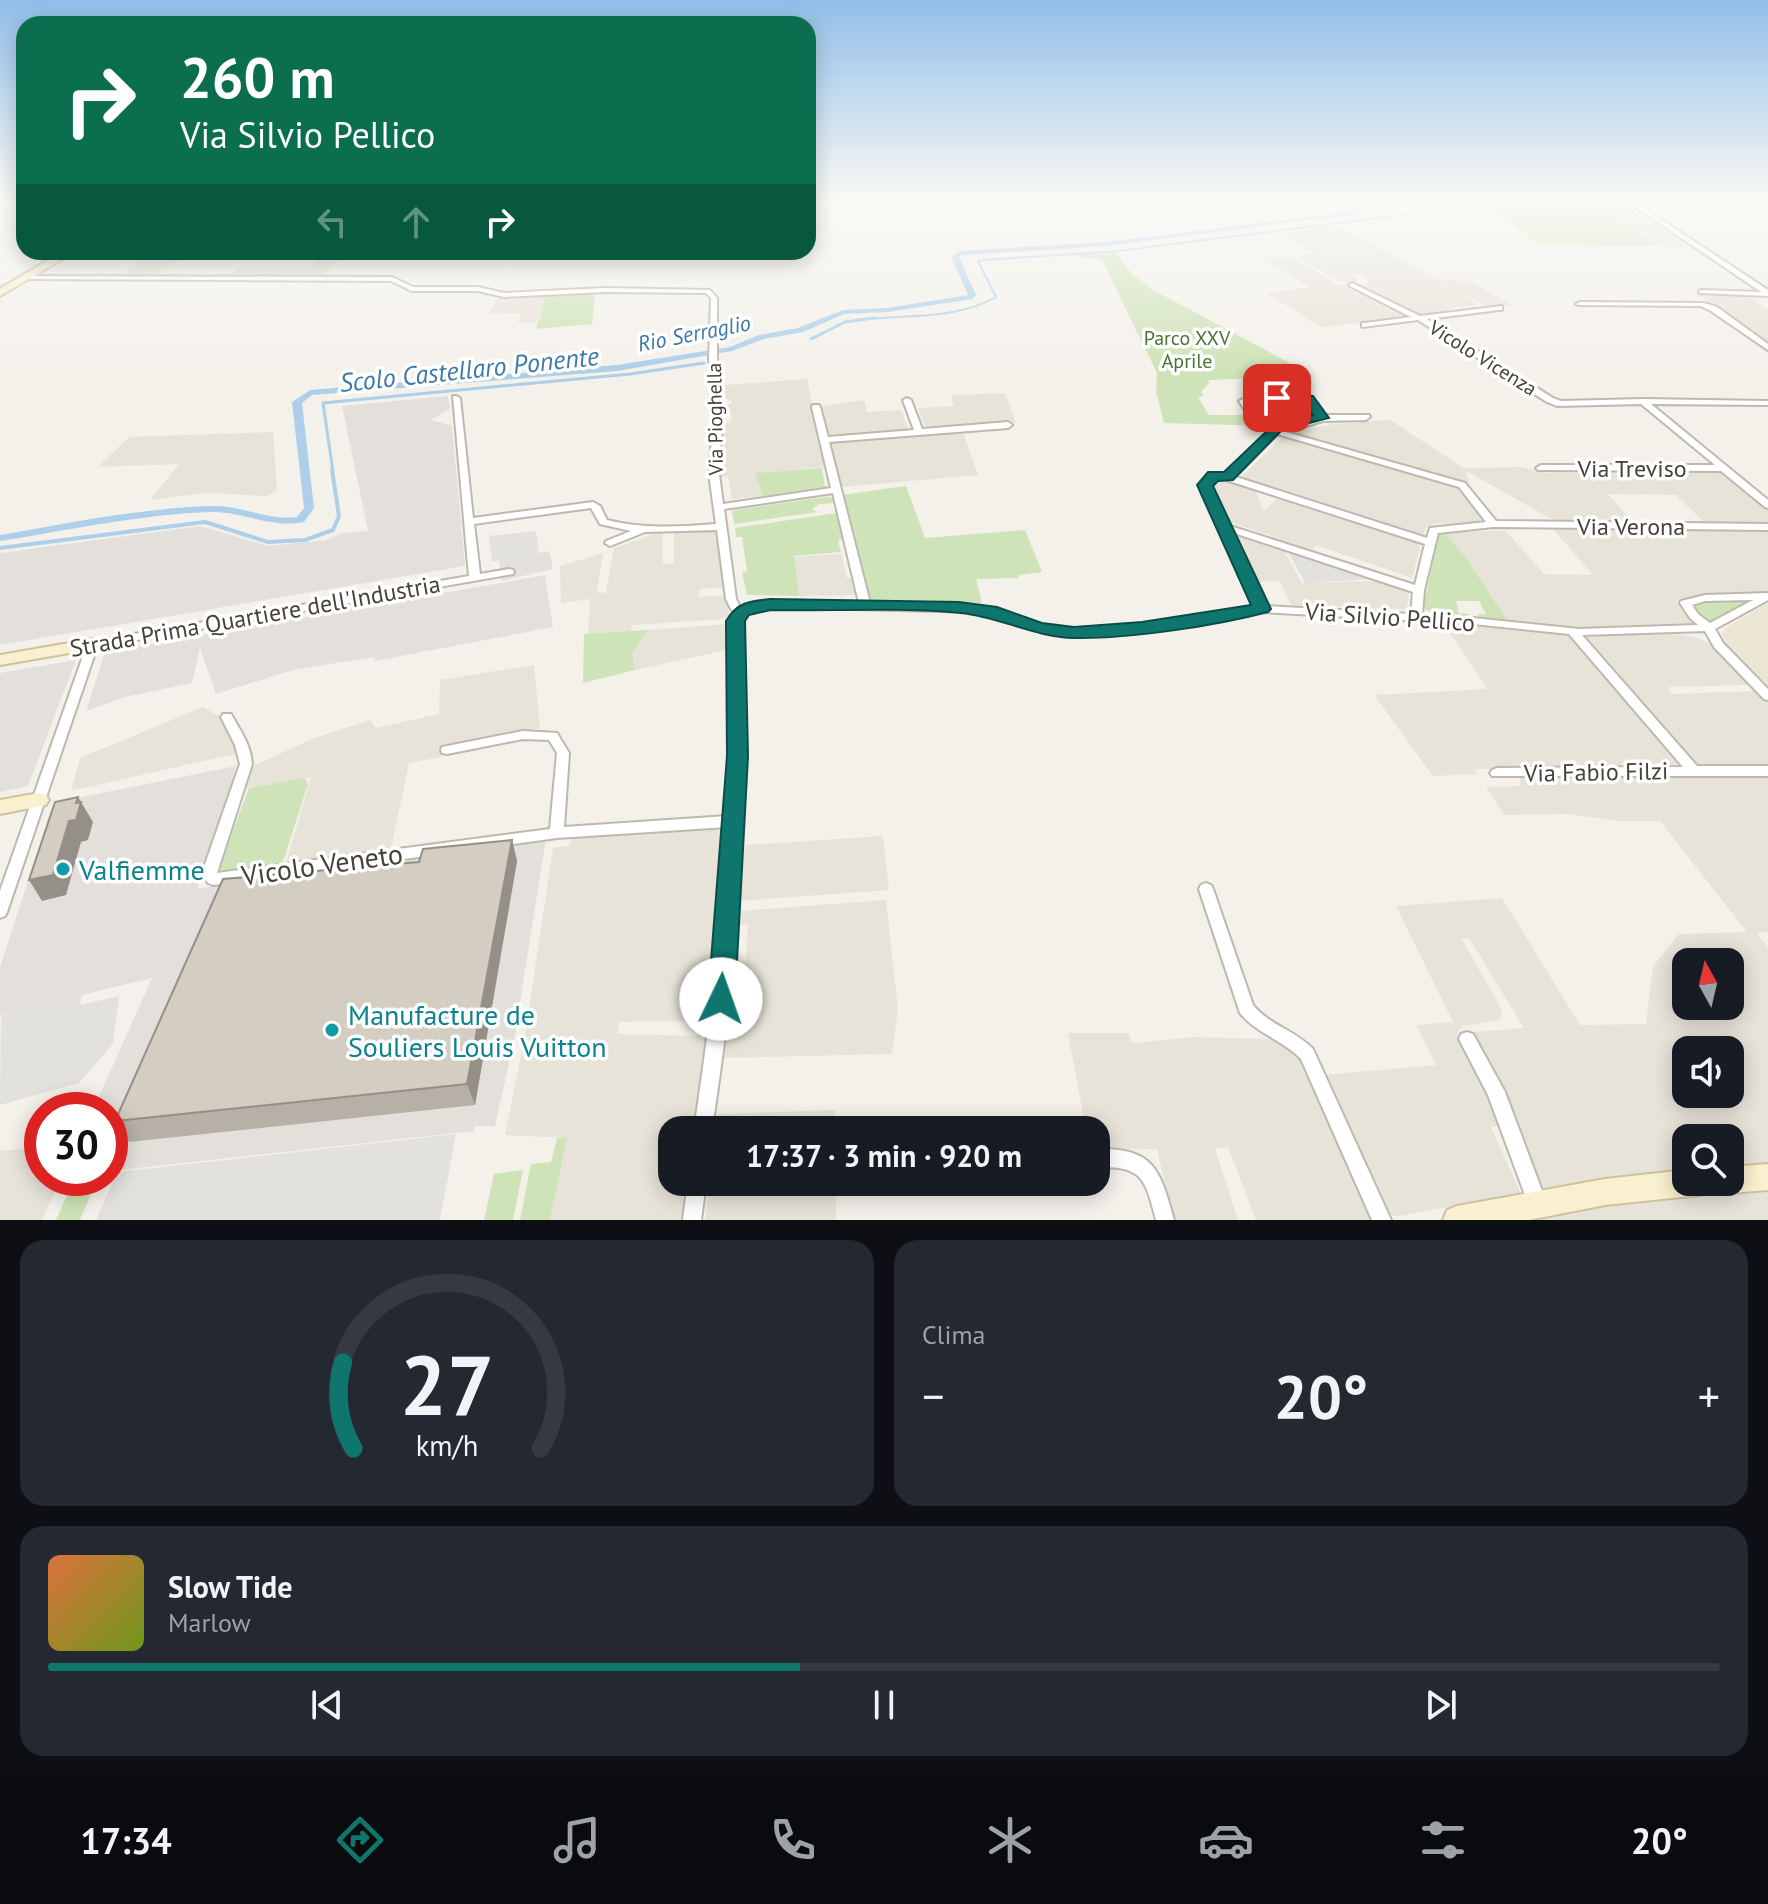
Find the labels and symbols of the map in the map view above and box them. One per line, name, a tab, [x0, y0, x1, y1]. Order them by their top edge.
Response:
water label: Rio Serraglio	[635, 308, 753, 358]
street label: Vicolo Vicenza	[1423, 314, 1542, 401]
park label: Parco XXV Aprile	[1144, 325, 1231, 374]
water label: Scolo Castellaro Ponente	[338, 339, 600, 399]
street label: Via Pioghella	[701, 362, 729, 477]
pin	[1243, 364, 1311, 432]
street label: Via Treviso	[1576, 453, 1687, 484]
street label: Via Verona	[1576, 511, 1685, 542]
street label: Strada Prima Quartiere dell'Industria	[67, 568, 443, 664]
street label: Via Silvio Pellico	[1303, 596, 1476, 638]
street label: Via Fabio Filzi	[1523, 755, 1668, 789]
street label: Vicolo Veneto	[238, 834, 405, 894]
place label: Valfiemme	[78, 851, 205, 888]
marker: Valfiemme	[54, 860, 72, 878]
north arrow	[1672, 948, 1744, 1020]
position arrow	[679, 957, 763, 1041]
place label: Manufacture de Souliers Louis Vuitton	[348, 996, 607, 1065]
marker: Manufacture de Souliers Louis Vuitton	[323, 1021, 341, 1039]
speed limit sign: 30	[24, 1092, 128, 1196]

